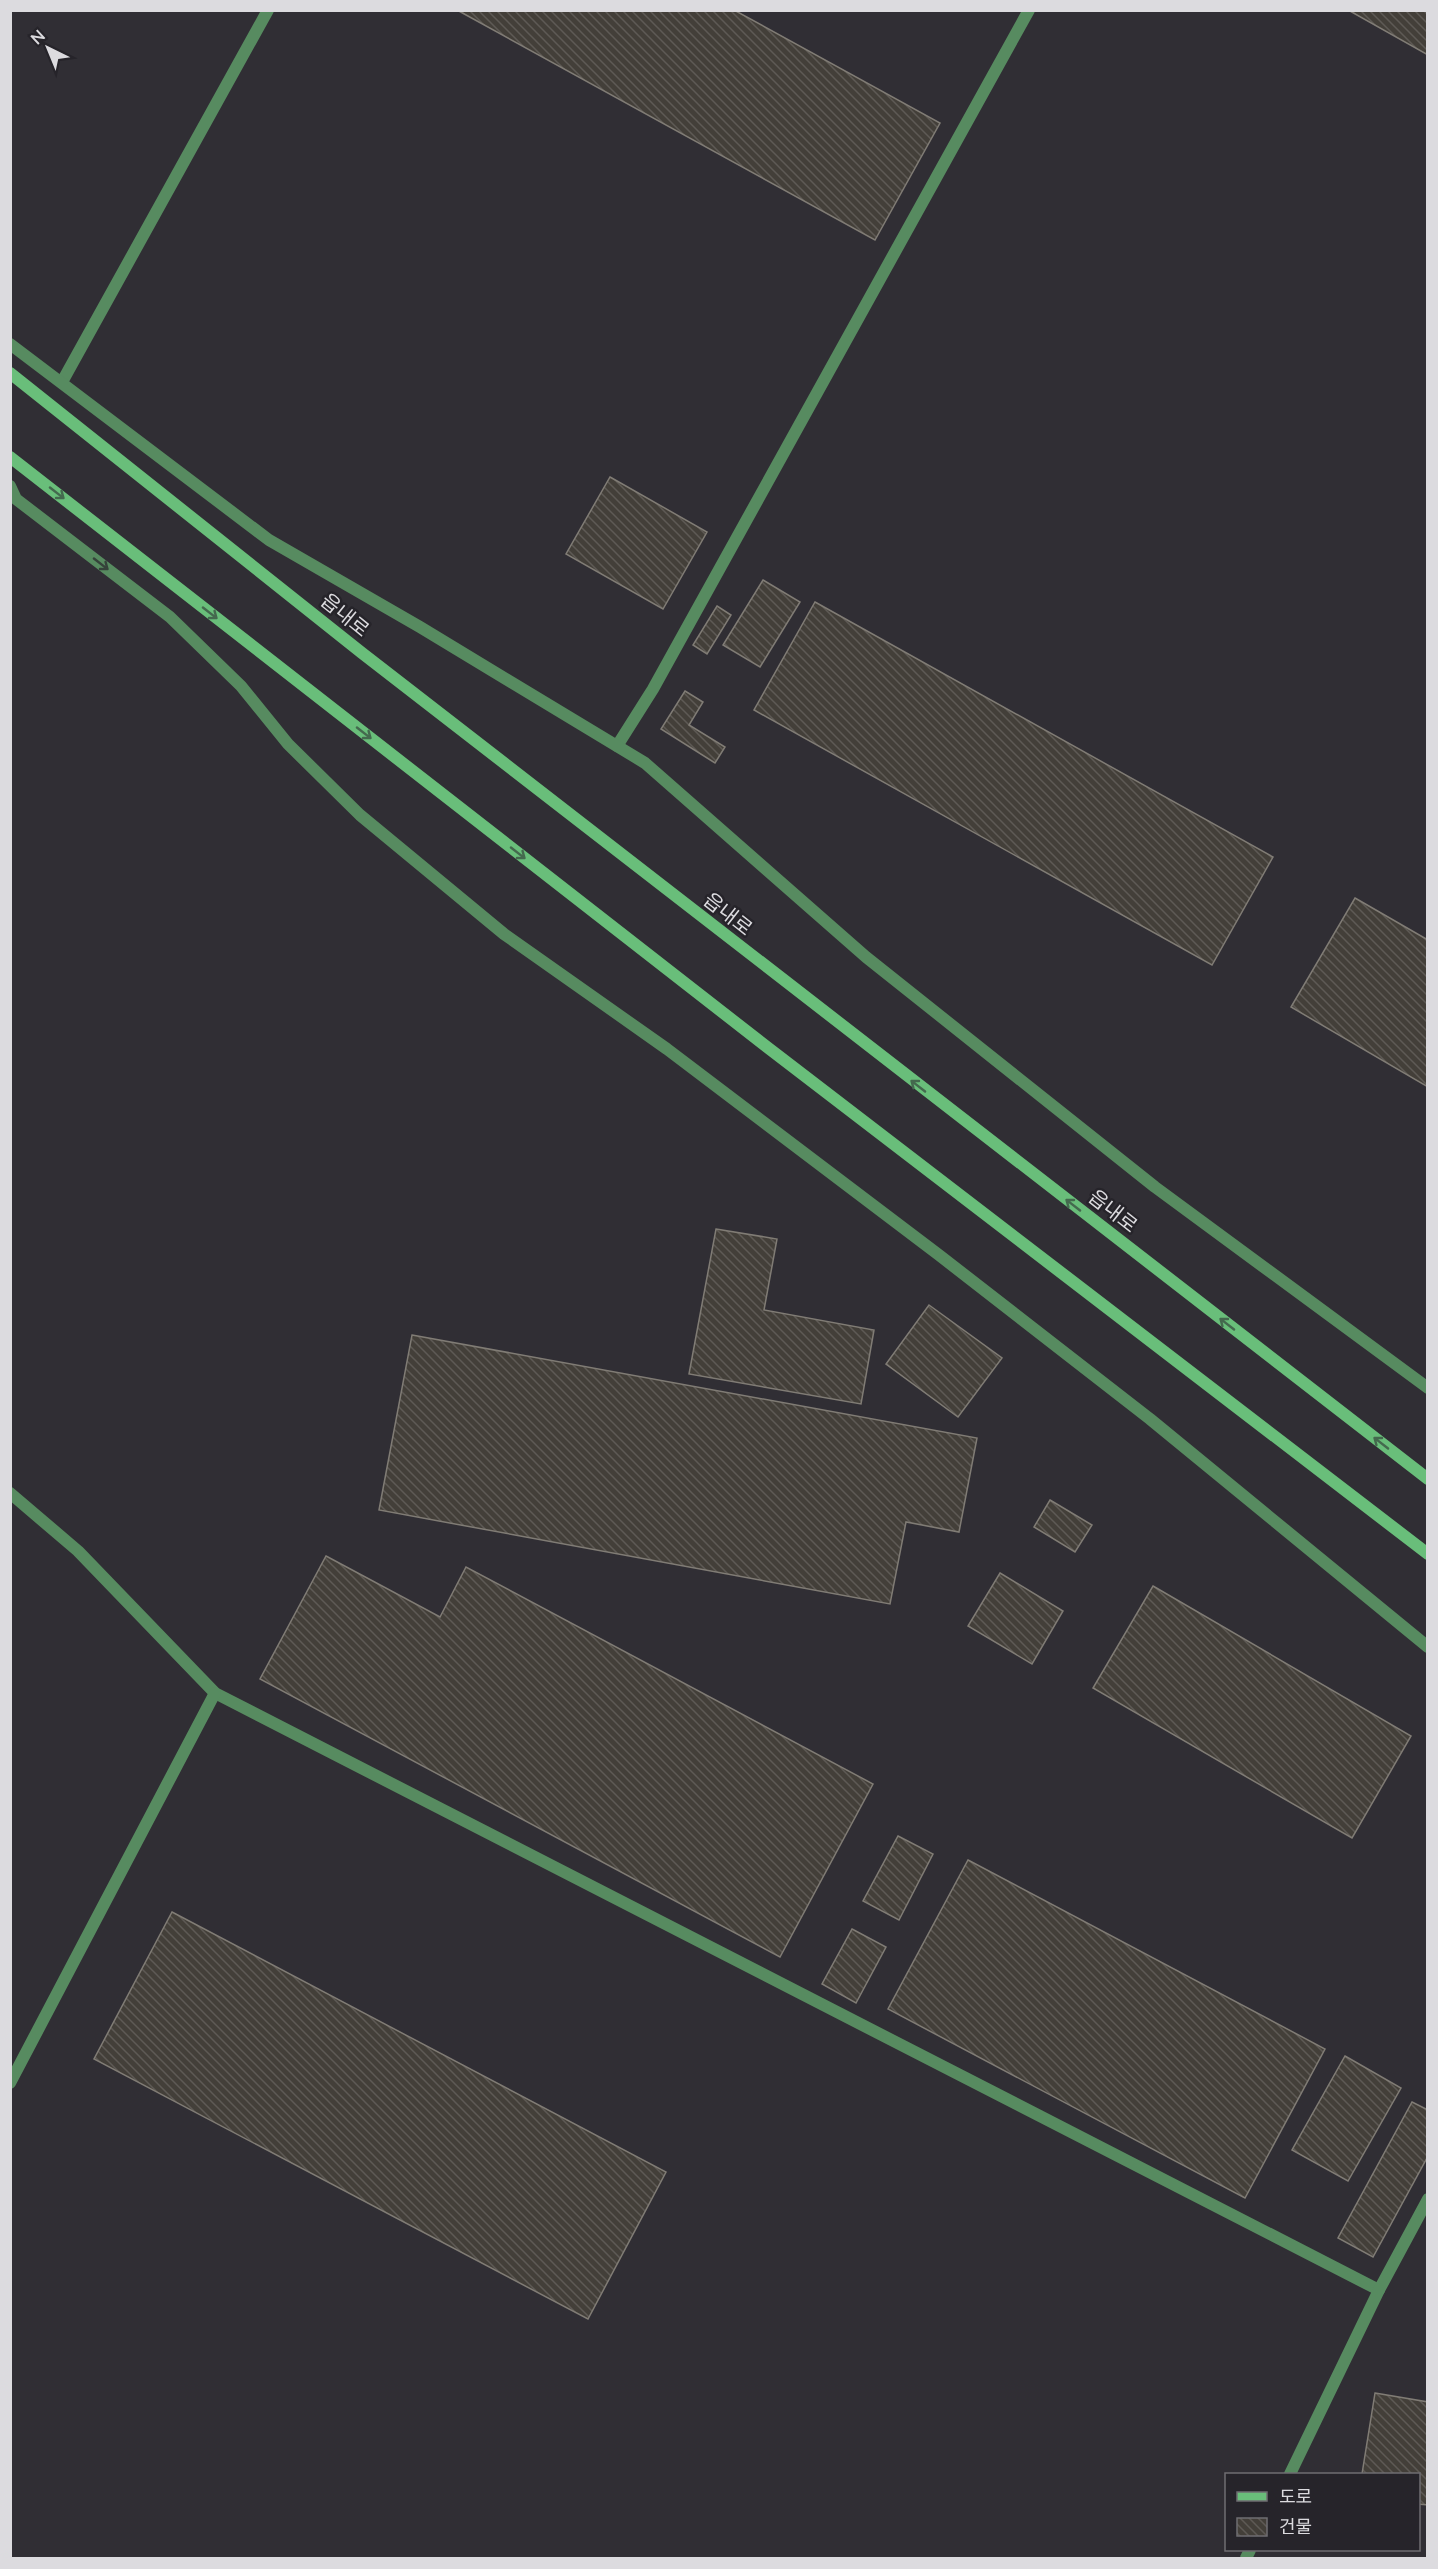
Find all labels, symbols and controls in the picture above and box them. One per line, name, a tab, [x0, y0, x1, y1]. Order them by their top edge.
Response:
north arrow	[18, 18, 78, 78]
text: N	[26, 26, 48, 48]
one-way arrow	[48, 487, 64, 500]
one-way arrow	[93, 558, 109, 571]
street label: 읍내로	[317, 588, 375, 641]
one-way arrow	[202, 607, 218, 620]
one-way arrow	[356, 727, 372, 740]
one-way arrow	[510, 846, 526, 859]
street label: 읍내로	[699, 887, 758, 940]
one-way arrow	[911, 1079, 927, 1092]
street label: 읍내로	[1084, 1184, 1143, 1237]
one-way arrow	[1065, 1199, 1081, 1211]
one-way arrow	[1219, 1318, 1235, 1331]
one-way arrow	[1374, 1437, 1390, 1450]
legend	[1225, 2473, 1420, 2551]
text: 도로	[1279, 2485, 1312, 2507]
text: 건물	[1279, 2515, 1312, 2537]

